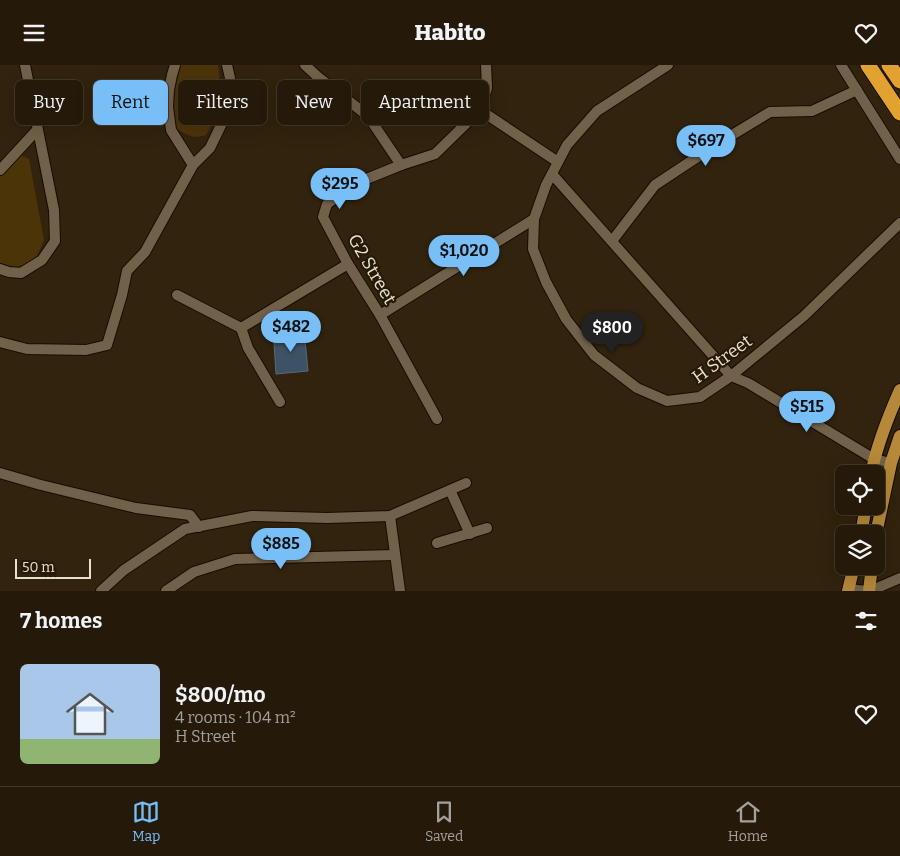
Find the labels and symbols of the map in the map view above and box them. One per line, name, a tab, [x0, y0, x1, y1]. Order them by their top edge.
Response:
pin: $697	[676, 124, 736, 167]
pin: $295	[310, 167, 370, 210]
street label: G2 Street	[343, 230, 401, 308]
pin: $1,020	[423, 235, 505, 277]
pin: $482	[261, 311, 321, 353]
pin: $800	[582, 311, 642, 354]
street label: H Street	[688, 330, 757, 388]
pin: $515	[777, 391, 837, 433]
pin: $885	[251, 527, 311, 570]
scale bar	[15, 556, 91, 579]

